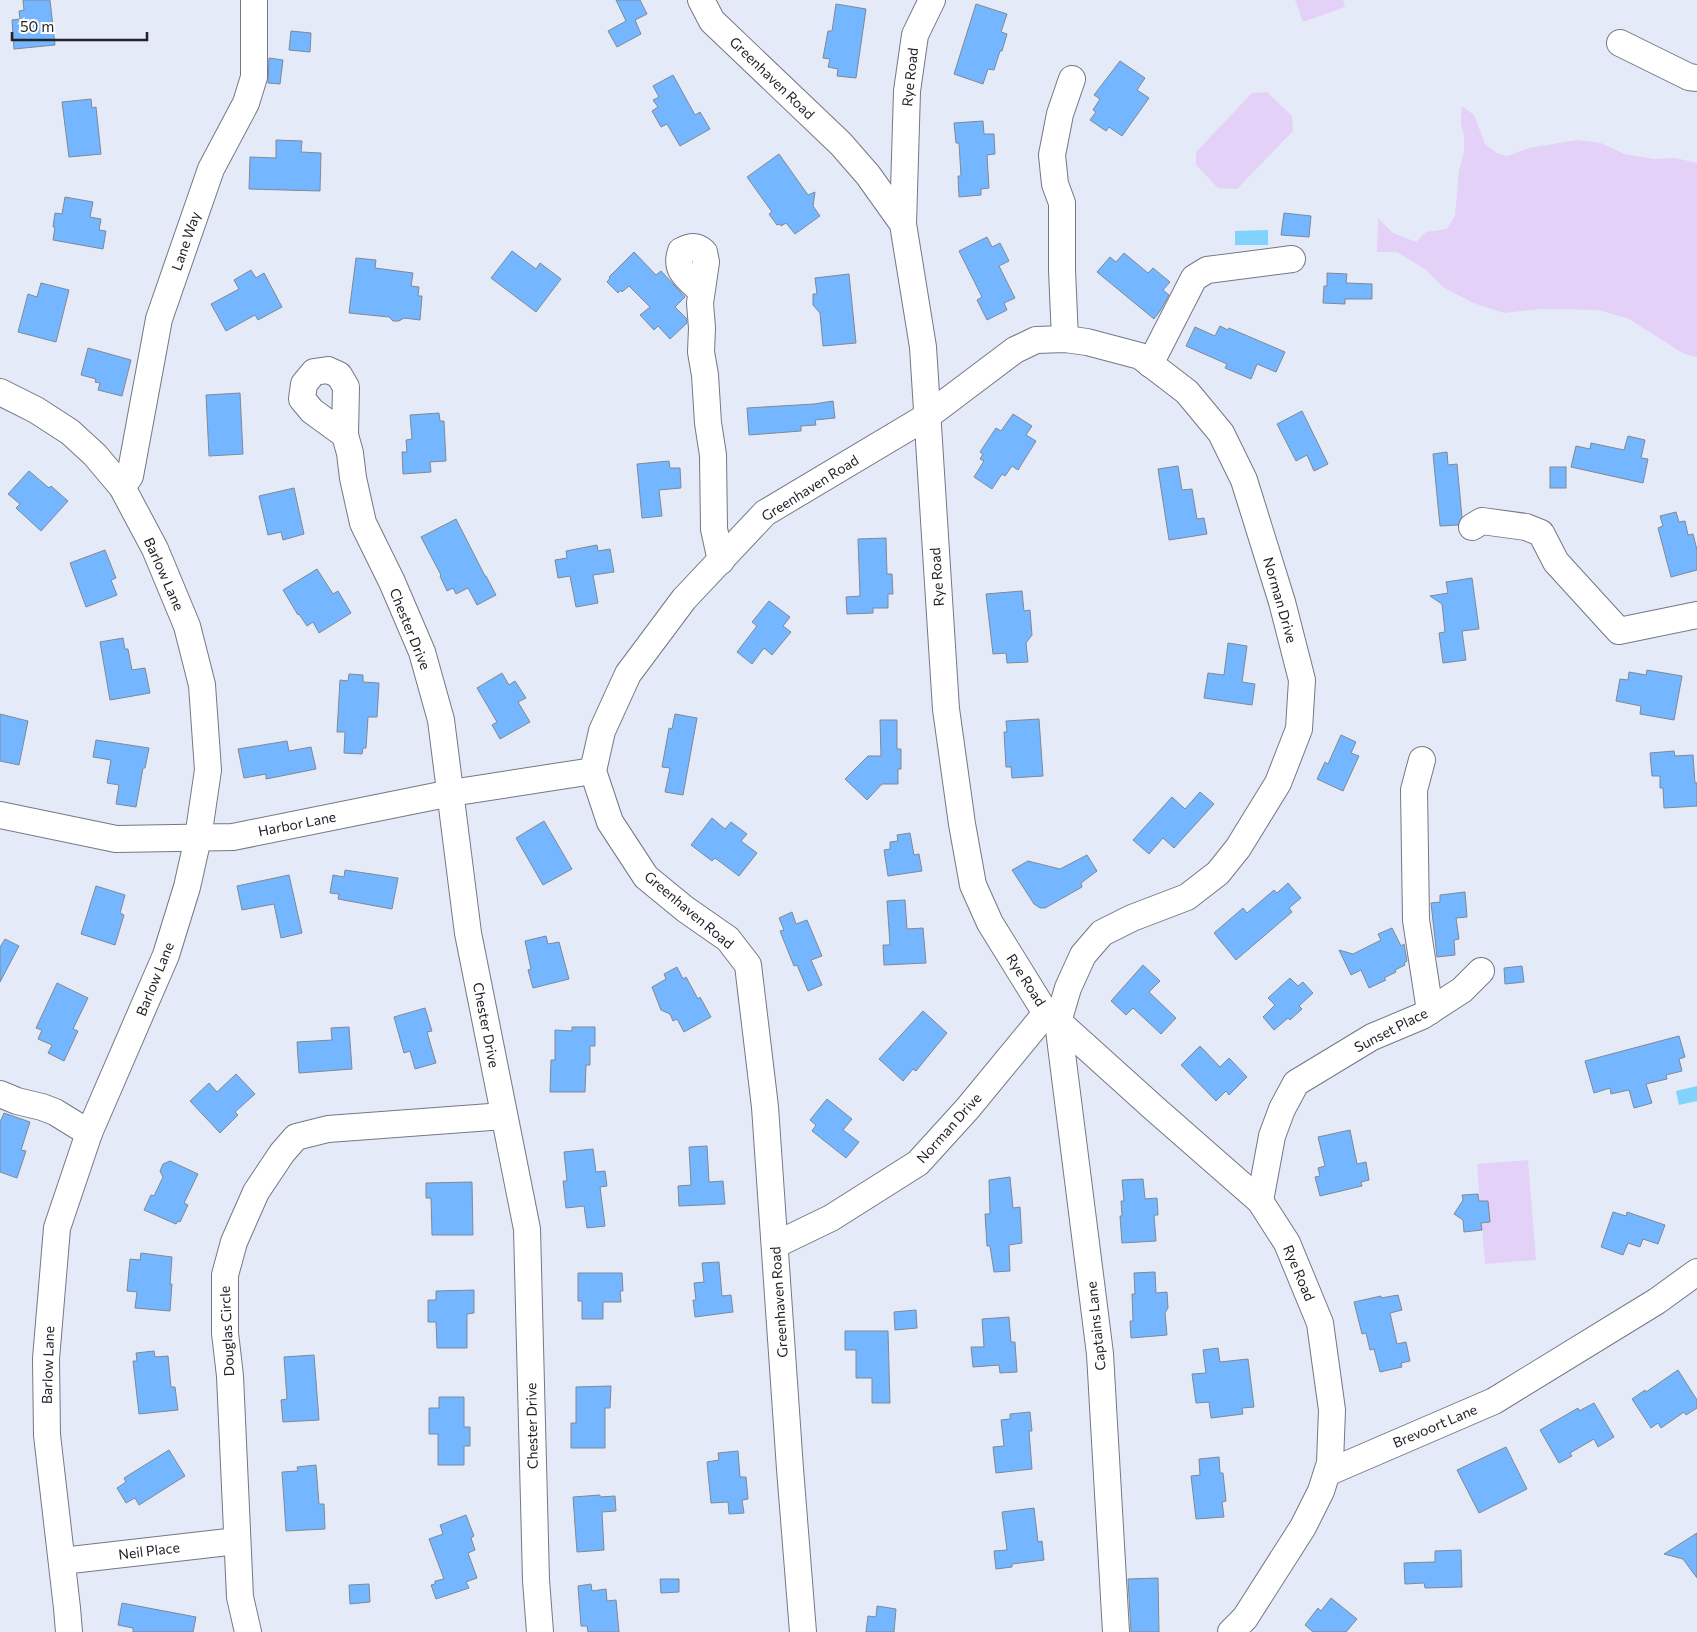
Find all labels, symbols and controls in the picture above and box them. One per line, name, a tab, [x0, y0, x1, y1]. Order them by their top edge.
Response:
scale bar	[12, 10, 148, 42]
text: 50 m	[20, 17, 54, 35]
street label: Greenhaven Road	[726, 33, 818, 122]
street label: Rye Road	[898, 47, 921, 107]
street label: Lane Way	[167, 209, 204, 273]
street label: Greenhaven Road	[758, 451, 861, 524]
street label: Barlow Lane	[141, 535, 188, 613]
street label: Rye Road	[926, 547, 947, 607]
street label: Norman Drive	[1260, 555, 1301, 645]
street label: Chester Drive	[386, 586, 435, 672]
street label: Harbor Lane	[256, 808, 337, 839]
street label: Greenhaven Road	[641, 867, 737, 952]
street label: Barlow Lane	[132, 939, 177, 1018]
street label: Rye Road	[1003, 950, 1050, 1009]
street label: Chester Drive	[470, 981, 503, 1069]
street label: Sunset Place	[1351, 1004, 1430, 1055]
street label: Norman Drive	[913, 1089, 985, 1166]
street label: Rye Road	[1280, 1242, 1319, 1303]
street label: Greenhaven Road	[766, 1246, 791, 1358]
street label: Captains Lane	[1082, 1281, 1109, 1371]
street label: Douglas Circle	[216, 1285, 237, 1377]
street label: Barlow Lane	[38, 1326, 57, 1404]
street label: Chester Drive	[522, 1383, 541, 1469]
street label: Brevoort Lane	[1390, 1400, 1480, 1451]
street label: Neil Place	[117, 1538, 181, 1563]

